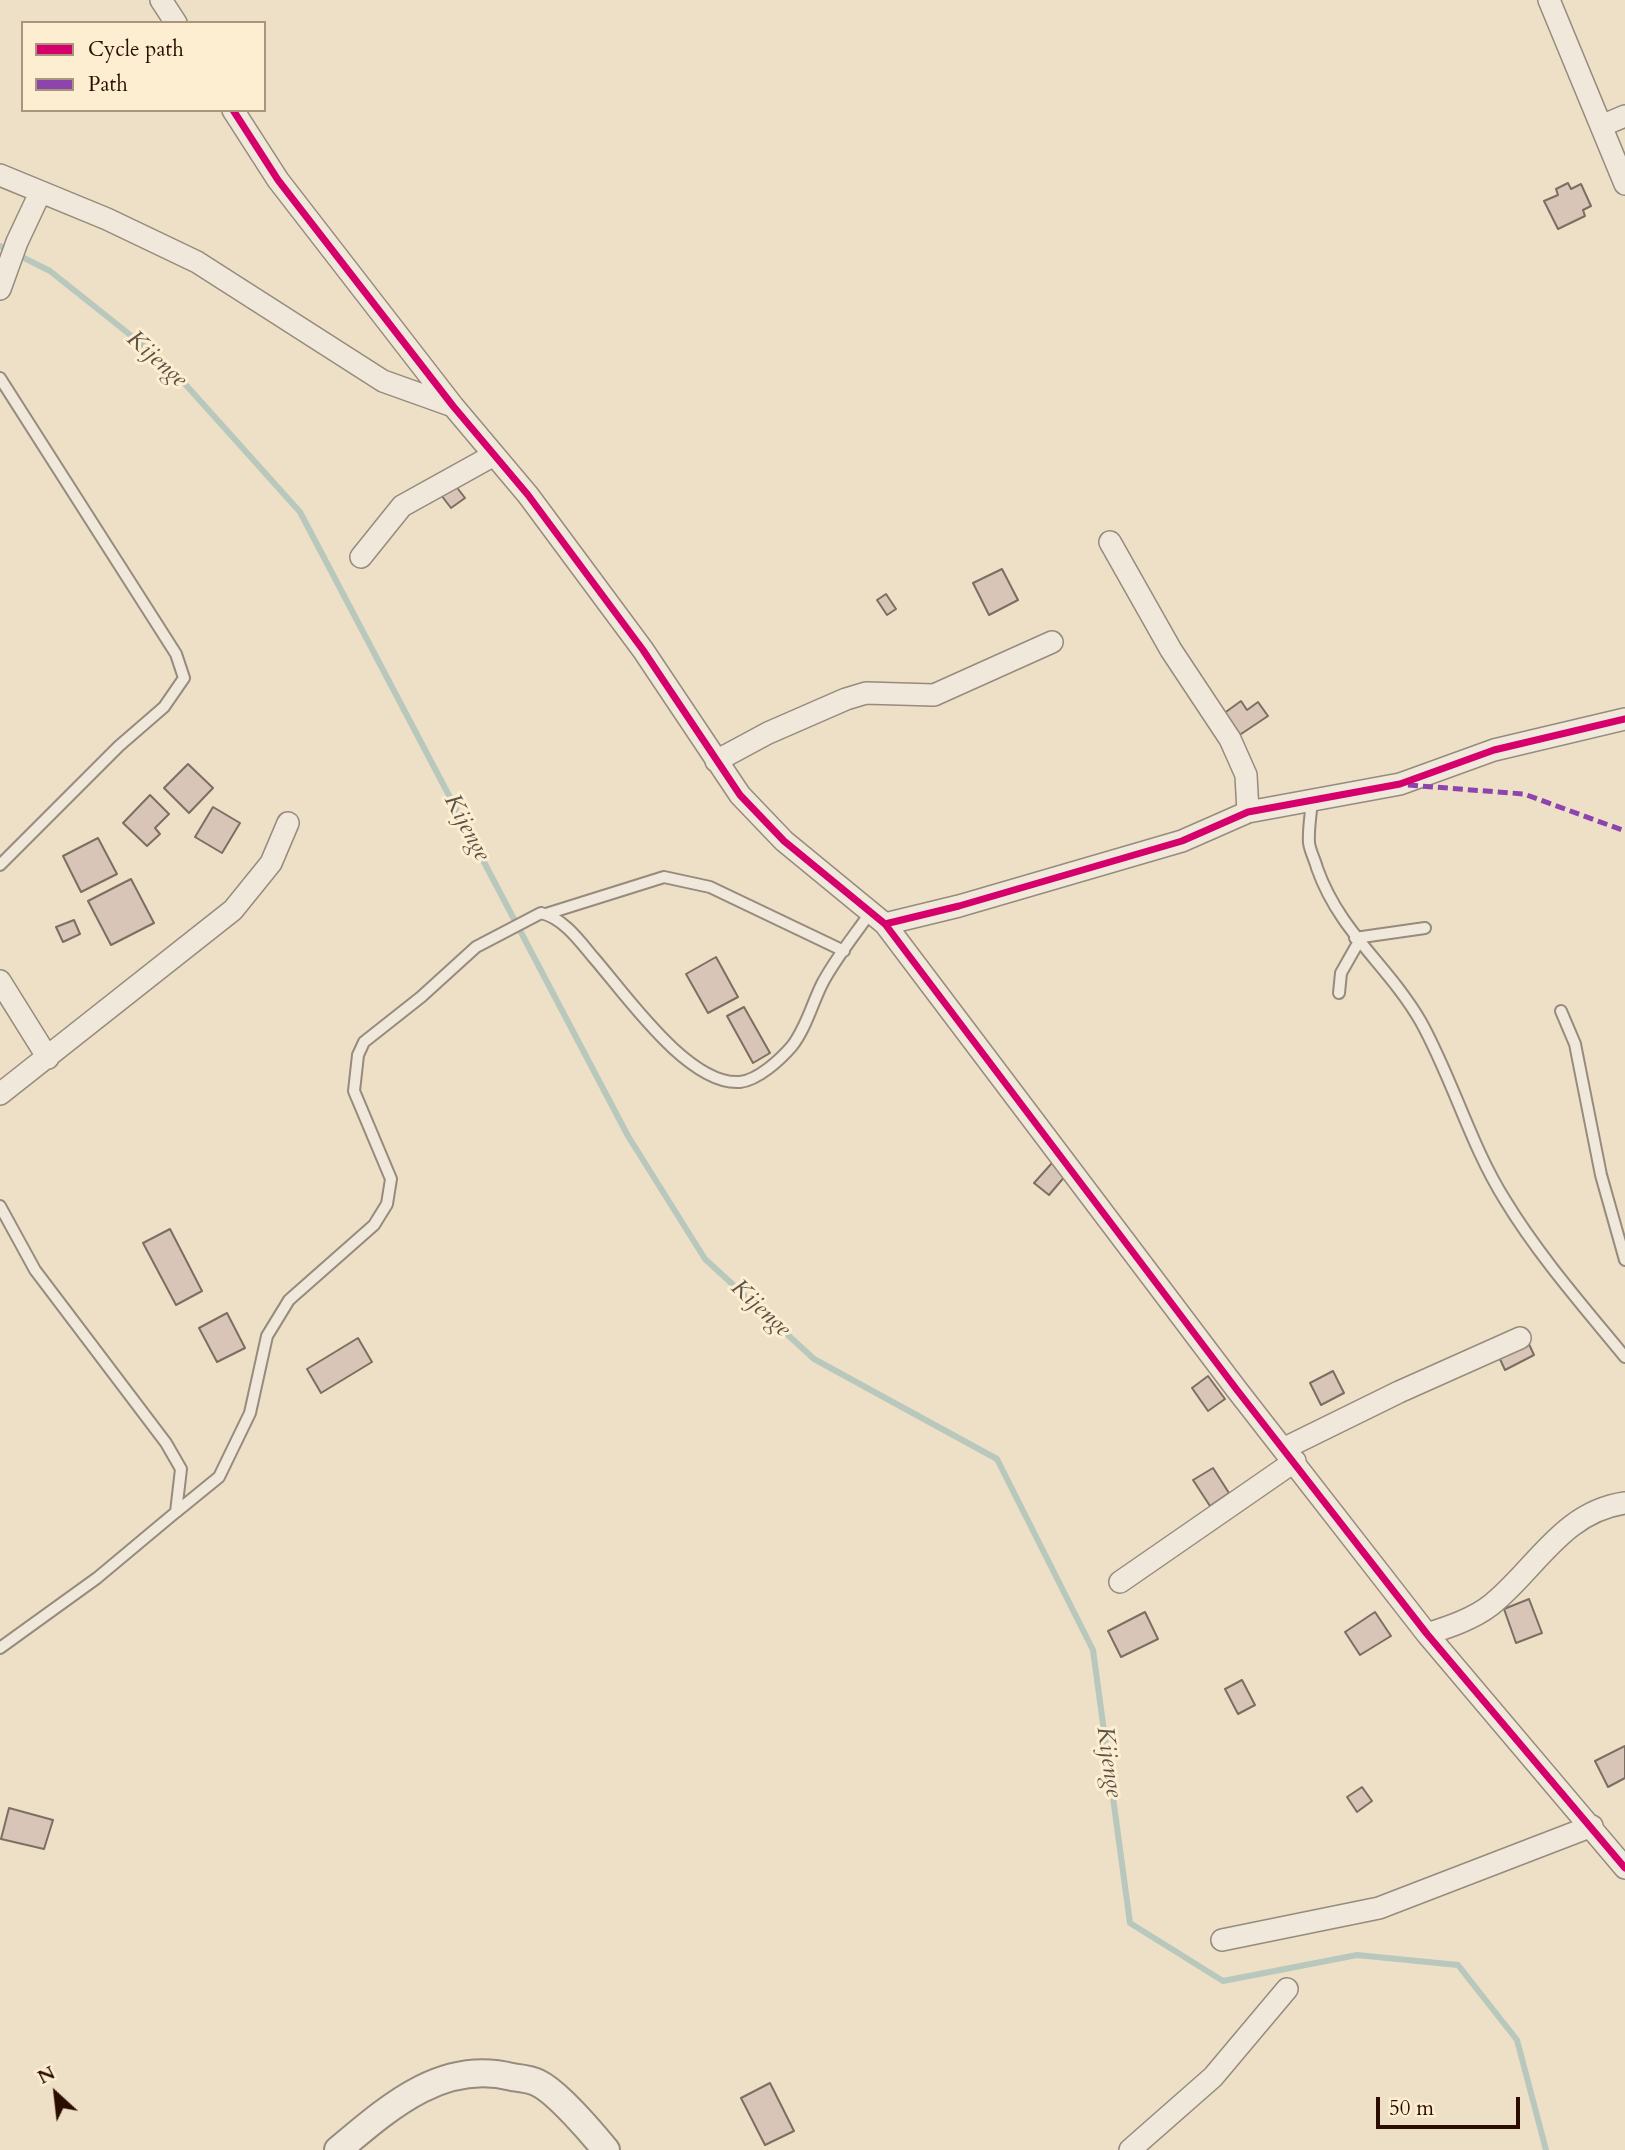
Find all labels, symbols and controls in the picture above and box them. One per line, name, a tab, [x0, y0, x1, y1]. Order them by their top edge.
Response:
legend	[21, 21, 266, 112]
text: Cycle path	[88, 35, 184, 64]
text: Path	[88, 70, 128, 99]
water label: Kijenge	[120, 325, 192, 395]
water label: Kijenge	[437, 790, 495, 866]
water label: Kijenge	[724, 1274, 796, 1344]
water label: Kijenge	[1089, 1725, 1127, 1799]
north arrow	[21, 2059, 91, 2129]
text: N	[33, 2060, 60, 2091]
scale bar	[1380, 2084, 1524, 2128]
text: 50 m	[1389, 2094, 1434, 2123]

